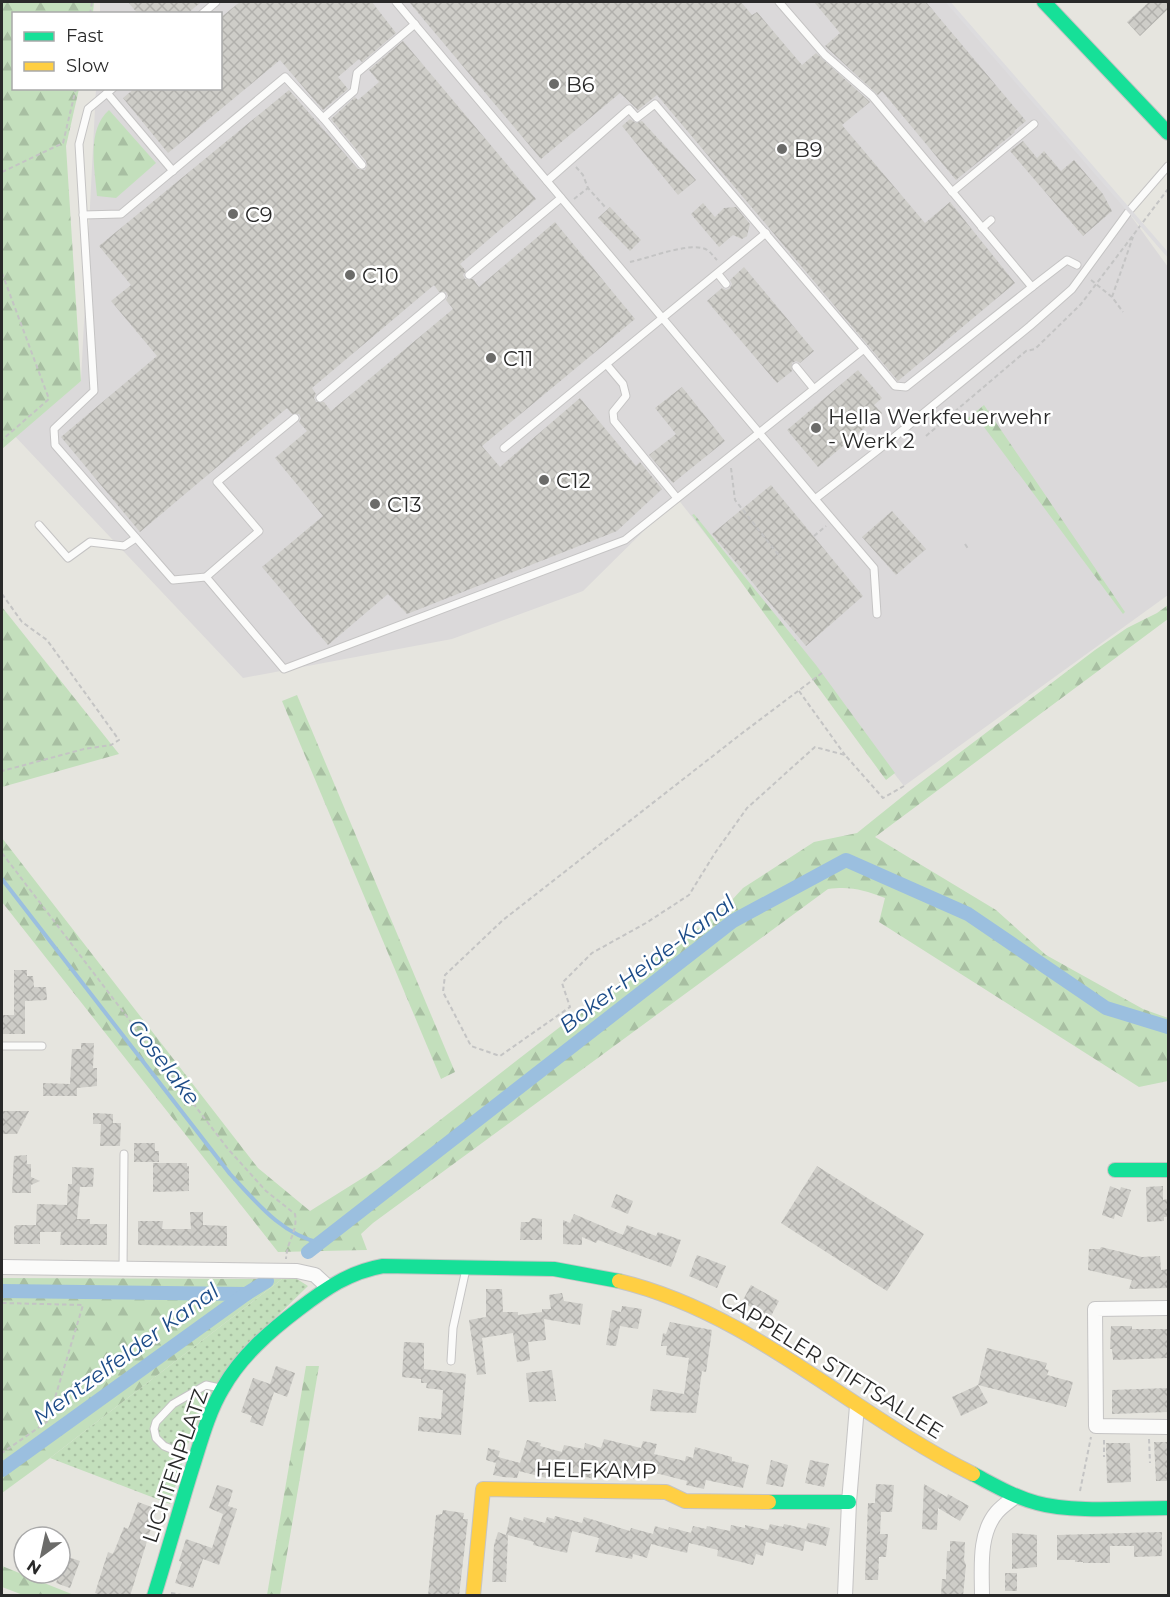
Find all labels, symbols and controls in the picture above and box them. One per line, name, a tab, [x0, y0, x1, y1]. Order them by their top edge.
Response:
legend	[12, 12, 222, 90]
text: Fast	[66, 25, 104, 47]
text: Slow	[66, 55, 109, 77]
place label: B6	[566, 72, 595, 97]
marker: B6	[547, 77, 561, 91]
place label: B9	[794, 137, 823, 162]
marker: B9	[775, 142, 789, 156]
place label: C9	[245, 202, 272, 227]
marker: C9	[226, 207, 240, 221]
place label: C10	[362, 263, 399, 288]
marker: C10	[343, 268, 357, 282]
place label: C11	[503, 346, 533, 371]
marker: C11	[484, 351, 498, 365]
place label: Hella Werkfeuerwehr - Werk 2	[828, 404, 1051, 453]
marker: Hella Werkfeuerwehr - Werk 2	[809, 421, 823, 435]
place label: C12	[556, 468, 591, 493]
marker: C12	[537, 473, 551, 487]
place label: C13	[387, 492, 422, 517]
marker: C13	[368, 497, 382, 511]
water label: Boker-Heide-Kanal	[554, 889, 740, 1039]
water label: Goselake	[122, 1014, 206, 1110]
water label: Mentzelfelder Kanal	[28, 1277, 224, 1431]
street label: CAPPELER STIFTSALLEE	[716, 1286, 948, 1444]
street label: LICHTENPLATZ	[137, 1386, 213, 1546]
street label: HELFKAMP	[535, 1456, 657, 1484]
north arrow	[12, 1525, 72, 1585]
text: N	[24, 1556, 45, 1579]

